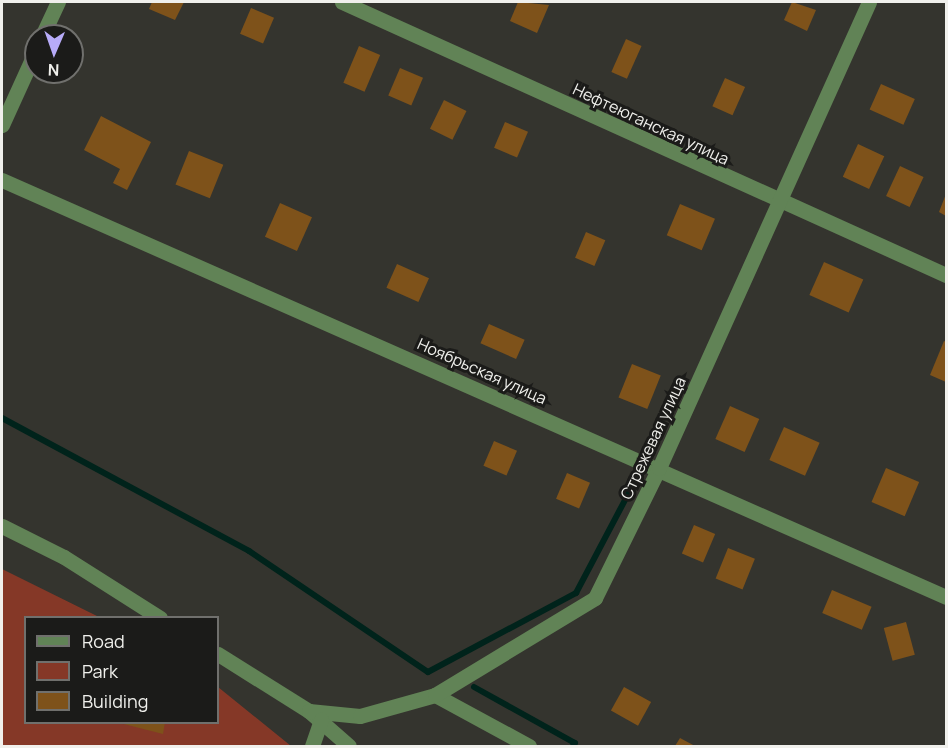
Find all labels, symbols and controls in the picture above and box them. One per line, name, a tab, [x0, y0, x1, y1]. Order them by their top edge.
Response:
north arrow	[24, 24, 84, 84]
text: N	[47, 59, 60, 81]
street label: Нефтеюганская улица	[570, 79, 732, 169]
street label: Ноябрьская улица	[414, 334, 550, 408]
street label: Стрежевая улица	[616, 374, 690, 502]
legend	[24, 616, 219, 724]
text: Road	[82, 629, 125, 653]
text: Park	[82, 659, 118, 683]
text: Building	[82, 689, 148, 713]

